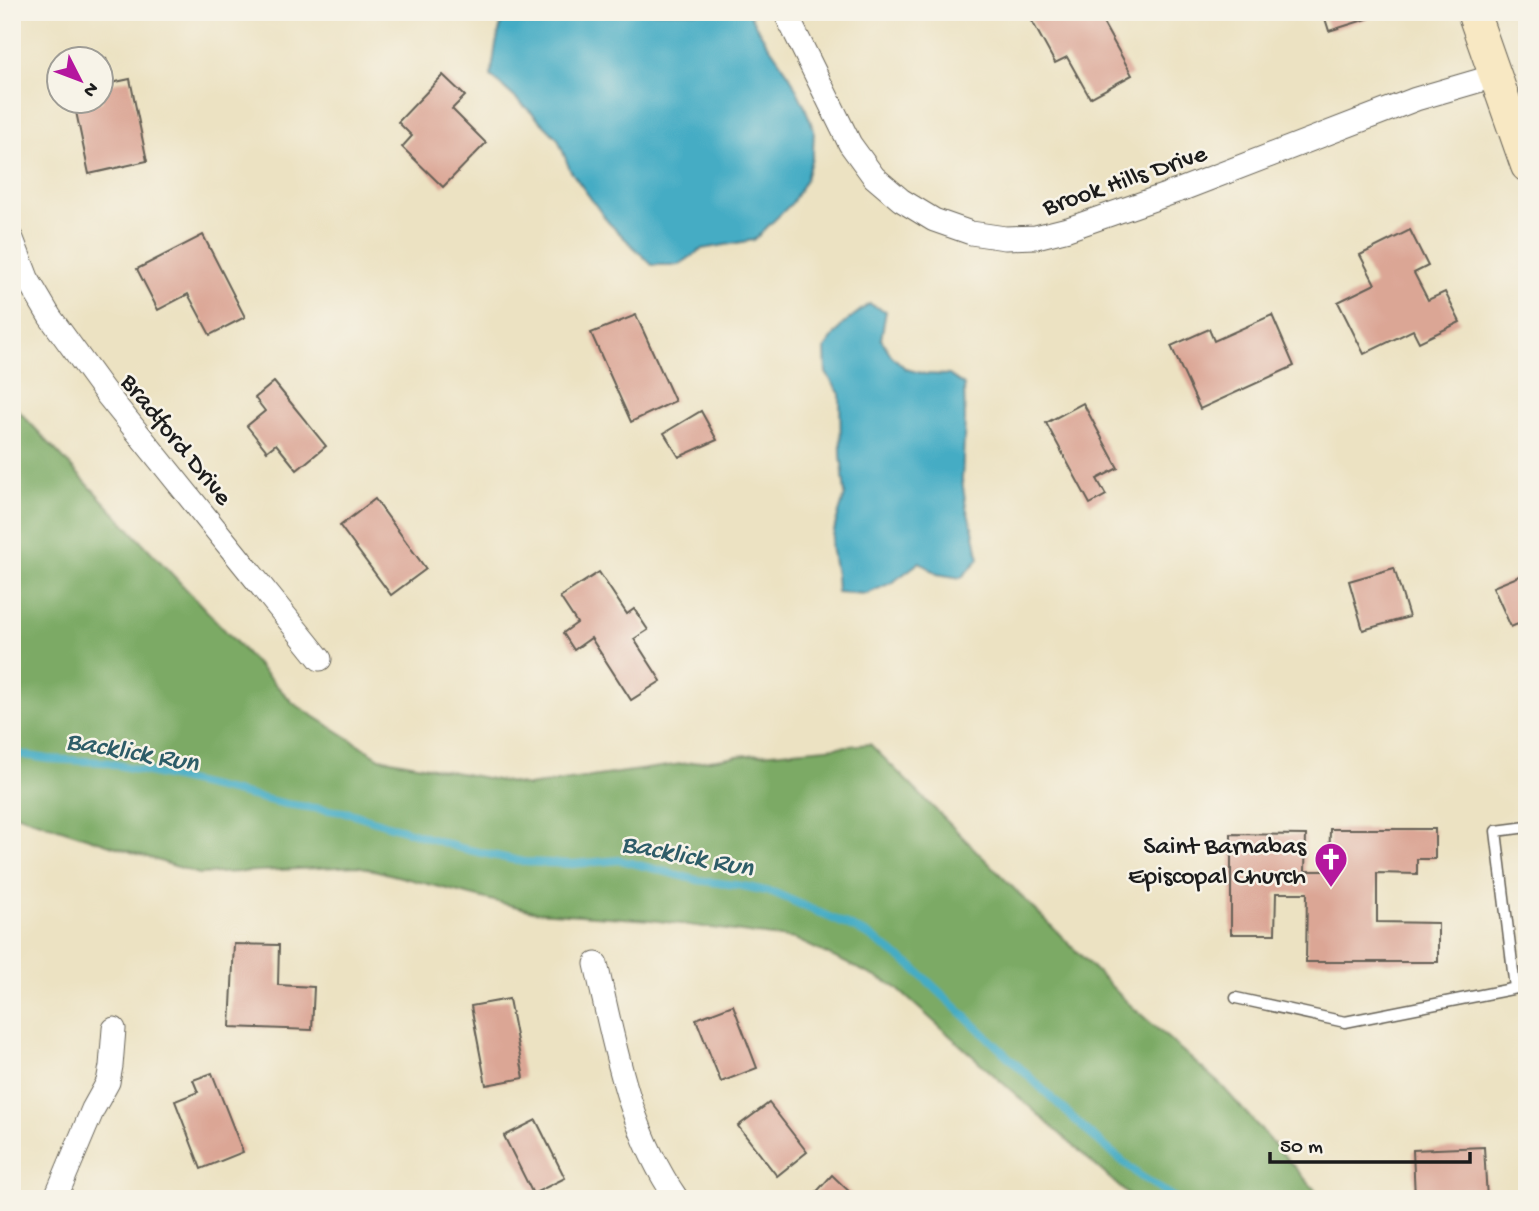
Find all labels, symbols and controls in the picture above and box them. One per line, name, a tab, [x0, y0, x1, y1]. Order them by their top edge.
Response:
north arrow	[46, 46, 116, 116]
text: N	[77, 77, 103, 101]
street label: Brook Hills Drive	[1038, 139, 1212, 225]
street label: Bradford Drive	[111, 368, 238, 514]
water label: Backlick Run	[63, 726, 202, 781]
water label: Backlick Run	[618, 828, 757, 887]
place label: Saint Barnabas Episcopal Church	[1128, 833, 1307, 894]
church icon: Saint Barnabas Episcopal Church	[1312, 840, 1350, 889]
scale bar	[1270, 1120, 1469, 1164]
text: 50 m	[1280, 1136, 1323, 1161]

